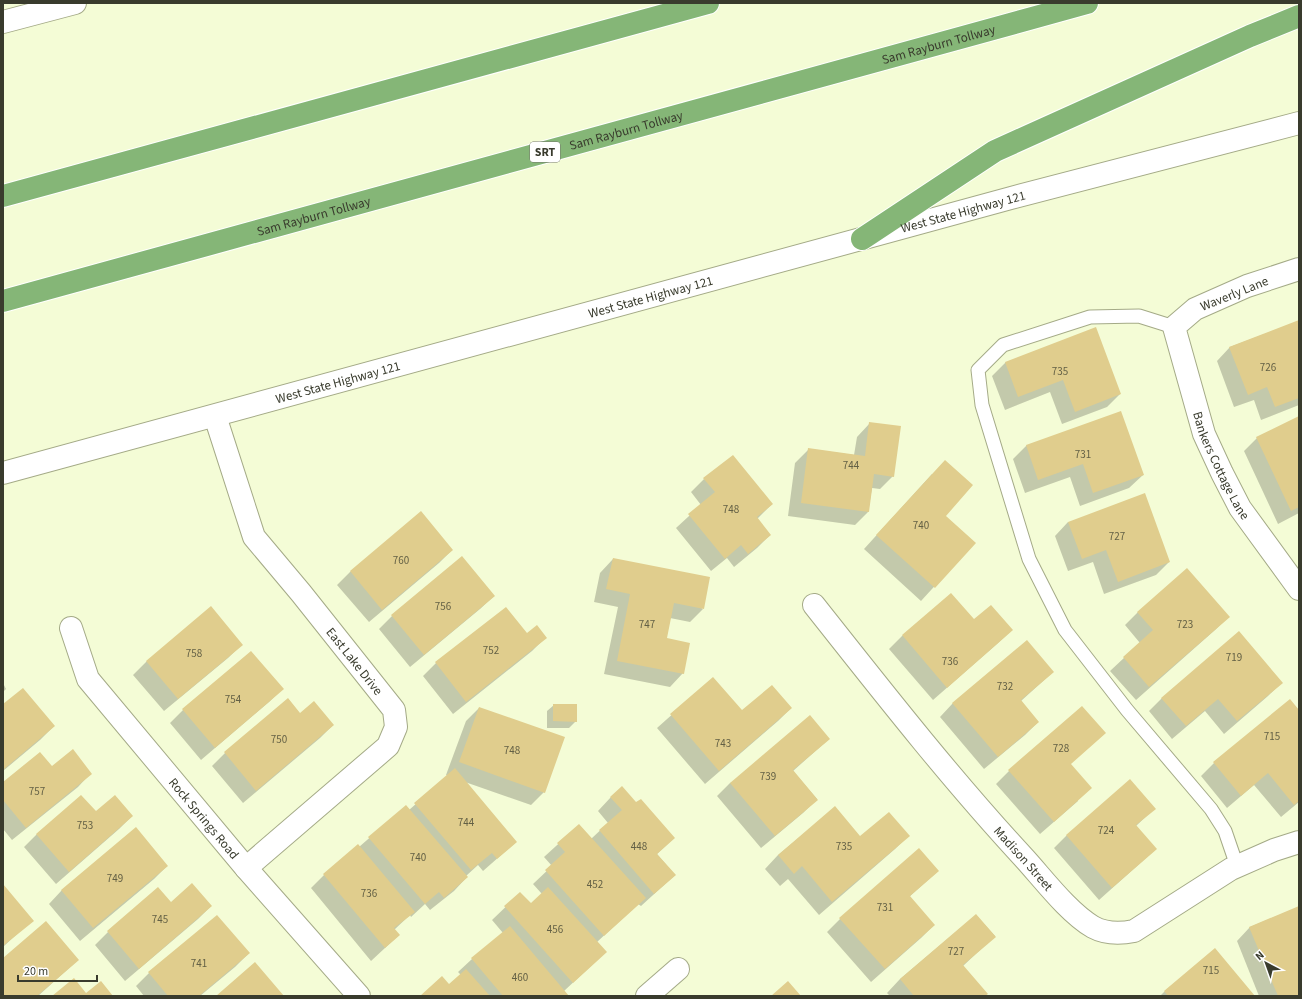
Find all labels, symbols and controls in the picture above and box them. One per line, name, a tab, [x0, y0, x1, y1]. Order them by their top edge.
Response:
street label: Sam Rayburn Tollway	[880, 21, 997, 69]
street label: Sam Rayburn Tollway	[567, 107, 685, 155]
road number: SRT	[530, 142, 560, 162]
street label: West State Highway 121	[899, 187, 1027, 238]
street label: Sam Rayburn Tollway	[255, 192, 373, 241]
street label: West State Highway 121	[586, 272, 715, 323]
street label: Waverly Lane	[1198, 272, 1271, 316]
street label: West State Highway 121	[274, 357, 402, 408]
house number: 726	[1260, 360, 1277, 375]
house number: 735	[1052, 364, 1068, 379]
street label: Bankers Cottage Lane	[1188, 410, 1254, 524]
house number: 731	[1075, 447, 1091, 462]
house number: 744	[843, 458, 860, 473]
house number: 748	[723, 502, 740, 517]
house number: 740	[913, 518, 929, 533]
house number: 727	[1109, 529, 1125, 544]
house number: 760	[393, 553, 409, 568]
house number: 756	[435, 599, 452, 614]
house number: 747	[639, 617, 655, 632]
house number: 723	[1177, 617, 1193, 632]
street label: East Lake Drive	[322, 624, 387, 699]
house number: 752	[483, 643, 499, 658]
house number: 758	[186, 646, 203, 661]
house number: 719	[1226, 650, 1242, 665]
house number: 736	[942, 654, 959, 669]
house number: 732	[997, 679, 1013, 694]
house number: 754	[225, 692, 242, 707]
house number: 715	[1264, 729, 1280, 744]
house number: 750	[271, 732, 287, 747]
house number: 743	[715, 736, 731, 751]
house number: 728	[1053, 741, 1070, 756]
house number: 748	[504, 743, 521, 758]
house number: 739	[760, 769, 776, 784]
street label: Rock Springs Road	[164, 774, 243, 863]
house number: 757	[29, 784, 45, 799]
house number: 744	[458, 815, 475, 830]
house number: 753	[77, 818, 93, 833]
street label: Madison Street	[989, 823, 1057, 896]
house number: 724	[1098, 823, 1115, 838]
house number: 448	[631, 839, 648, 854]
house number: 735	[836, 839, 852, 854]
house number: 740	[410, 850, 426, 865]
house number: 749	[107, 871, 123, 886]
house number: 452	[587, 877, 603, 892]
house number: 736	[361, 886, 378, 901]
house number: 731	[877, 900, 893, 915]
house number: 745	[152, 912, 168, 927]
house number: 456	[547, 922, 564, 937]
north arrow	[1246, 943, 1286, 983]
house number: 727	[948, 944, 964, 959]
text: N	[1252, 948, 1267, 964]
house number: 741	[191, 956, 207, 971]
scale bar	[18, 957, 97, 983]
text: 20 m	[24, 963, 48, 980]
house number: 715	[1203, 963, 1219, 978]
house number: 460	[512, 970, 528, 985]

